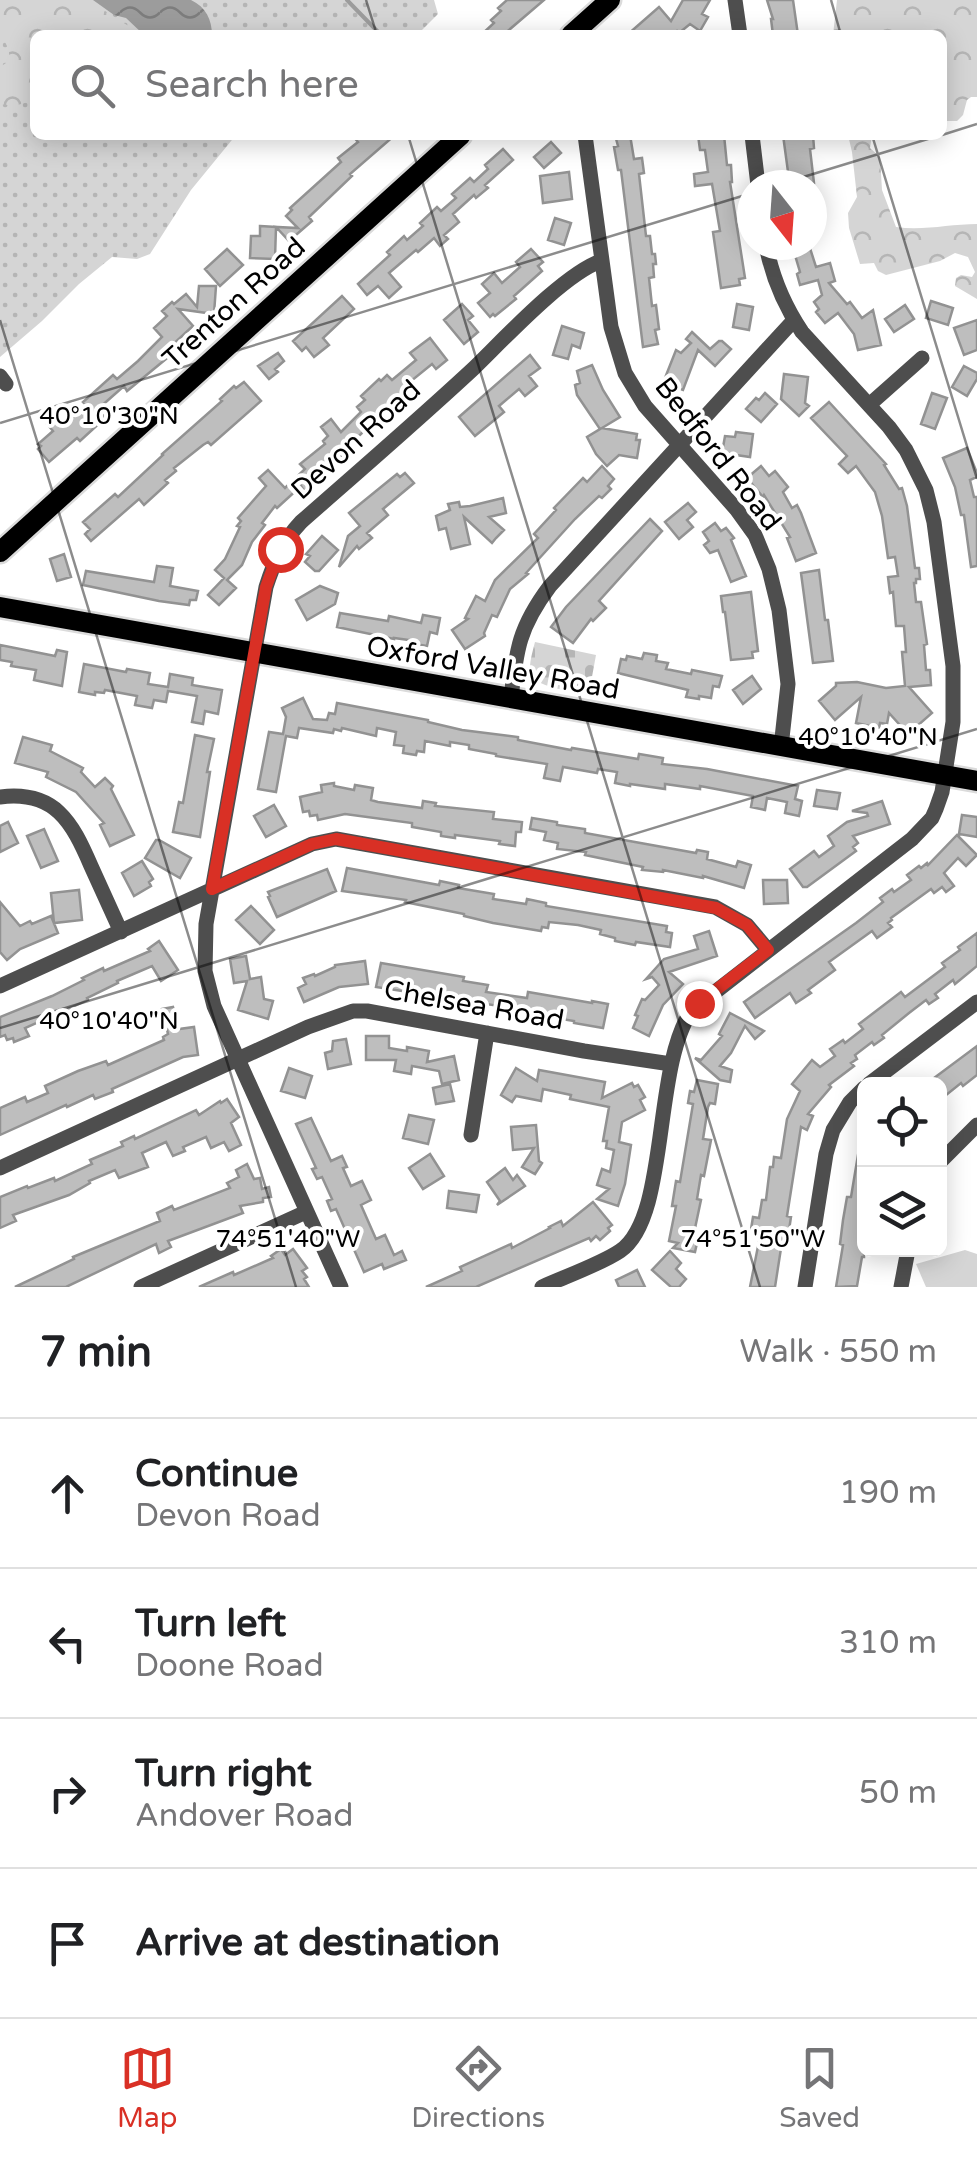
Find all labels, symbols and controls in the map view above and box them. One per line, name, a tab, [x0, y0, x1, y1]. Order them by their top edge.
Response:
search box	[30, 30, 947, 140]
icon: search	[65, 58, 120, 113]
text: Search here	[145, 62, 359, 108]
north arrow	[737, 170, 827, 260]
street label: Trenton Road	[156, 230, 312, 376]
street label: Bedford Road	[648, 371, 788, 537]
street label: Devon Road	[284, 373, 428, 507]
text: 40°10'30"N	[39, 401, 179, 431]
route start	[258, 527, 304, 573]
street label: Oxford Valley Road	[364, 629, 622, 707]
text: 40°10'40"N	[798, 722, 938, 752]
street label: Chelsea Road	[381, 972, 567, 1038]
route end	[677, 981, 723, 1027]
text: 40°10'40"N	[39, 1006, 179, 1036]
map controls	[857, 1077, 947, 1257]
button: locate	[857, 1077, 947, 1167]
button: layers	[857, 1167, 947, 1257]
text: 74°51'40"W	[216, 1224, 360, 1254]
text: 74°51'50"W	[681, 1224, 825, 1254]
text: 7 min	[40, 1327, 152, 1378]
text: Walk · 550 m	[740, 1333, 937, 1371]
text: Continue	[135, 1451, 298, 1497]
icon: ahead	[40, 1466, 95, 1521]
text: 190 m	[839, 1474, 937, 1512]
text: Devon Road	[135, 1497, 321, 1535]
text: Turn left	[135, 1601, 286, 1647]
icon: left	[40, 1616, 95, 1671]
text: 310 m	[839, 1624, 937, 1662]
text: Doone Road	[135, 1647, 324, 1685]
text: Turn right	[135, 1751, 312, 1797]
icon: right	[40, 1766, 95, 1821]
text: 50 m	[859, 1774, 937, 1812]
text: Andover Road	[135, 1797, 353, 1835]
icon: arrive	[40, 1916, 95, 1971]
text: Arrive at destination	[135, 1920, 500, 1966]
tab: Map	[117, 2041, 177, 2135]
tab: Directions	[411, 2041, 545, 2135]
tab: Saved	[779, 2041, 860, 2135]

